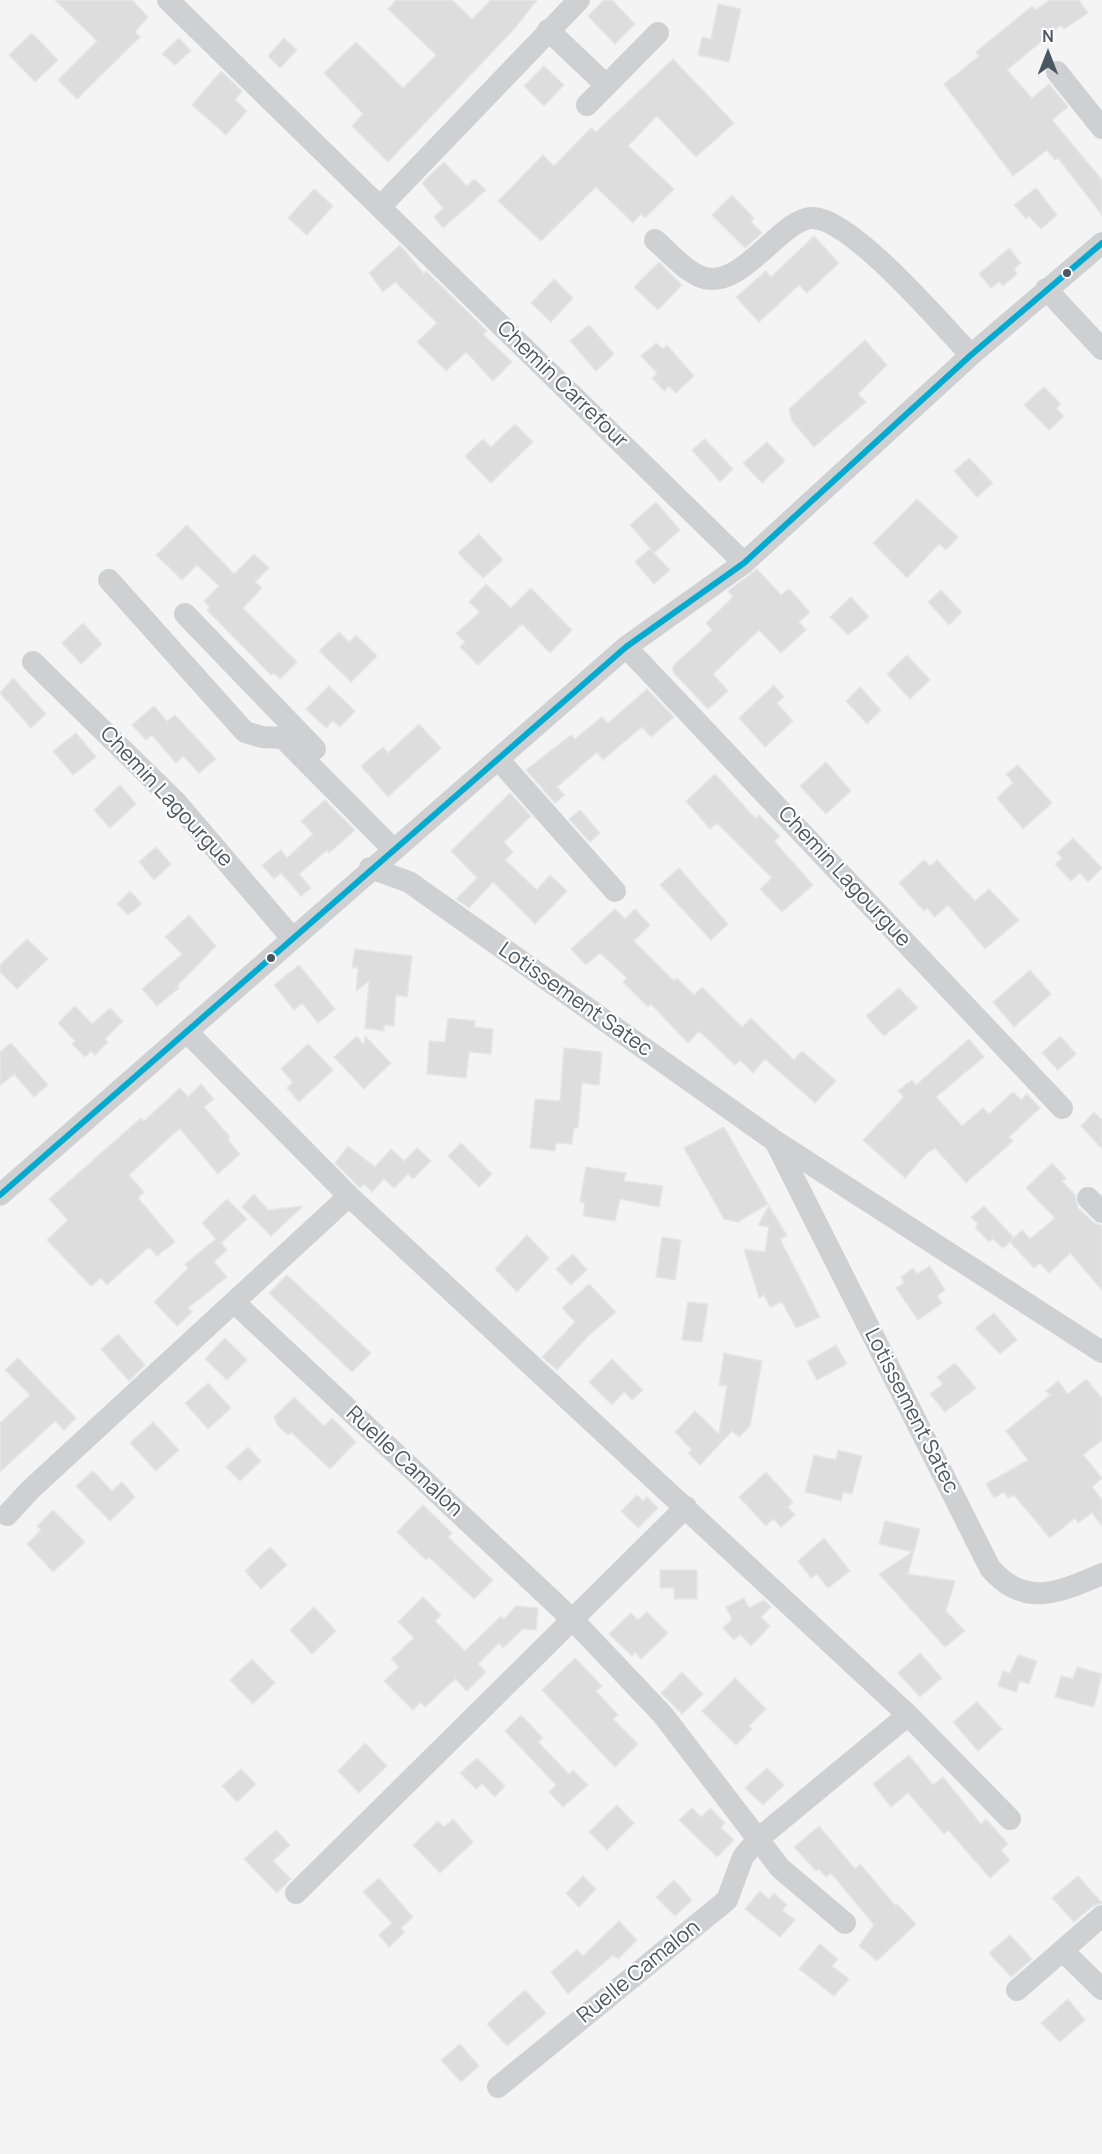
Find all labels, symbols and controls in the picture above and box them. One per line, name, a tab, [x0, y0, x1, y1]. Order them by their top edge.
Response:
north arrow	[1018, 24, 1078, 84]
text: N	[1042, 25, 1054, 47]
unlabelled marker	[1061, 267, 1073, 279]
street label: Chemin Carrefour	[491, 316, 633, 454]
street label: Chemin Lagourgue	[94, 722, 238, 872]
street label: Chemin Lagourgue	[772, 802, 916, 952]
street label: Lotissement Satec	[493, 938, 657, 1062]
unlabelled marker	[265, 952, 277, 964]
street label: Lotissement Satec	[859, 1324, 963, 1498]
street label: Ruelle Camalon	[340, 1402, 468, 1522]
street label: Ruelle Camalon	[573, 1915, 705, 2029]

